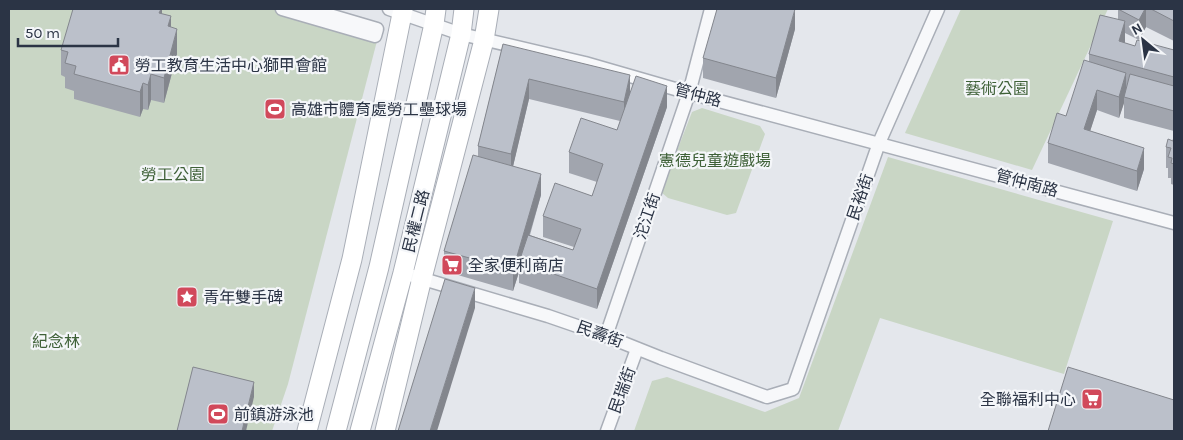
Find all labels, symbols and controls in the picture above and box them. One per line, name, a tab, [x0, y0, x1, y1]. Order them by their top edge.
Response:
scale bar	[18, 15, 118, 47]
north arrow	[1118, 15, 1168, 65]
text: N	[1128, 19, 1145, 39]
text: 50 m	[25, 24, 60, 42]
public building icon: 勞工教育生活中心獅甲會館	[107, 53, 131, 77]
place label: 勞工教育生活中心獅甲會館	[135, 56, 327, 75]
park label: 藝術公園	[965, 79, 1029, 98]
street label: 管仲路	[672, 80, 724, 110]
sports icon: 高雄市體育處勞工壘球場	[263, 97, 287, 121]
place label: 高雄市體育處勞工壘球場	[291, 100, 467, 119]
park label: 憲德兒童遊戲場	[659, 151, 771, 170]
park label: 勞工公園	[141, 165, 205, 184]
street label: 管仲南路	[994, 166, 1060, 200]
street label: 民裕街	[843, 171, 877, 223]
street label: 民權二路	[399, 188, 433, 254]
street label: 沱江街	[630, 190, 664, 242]
supermarket icon: 全家便利商店	[440, 253, 464, 277]
place label: 全家便利商店	[468, 256, 564, 275]
place icon: 青年雙手碑	[175, 285, 199, 309]
place label: 青年雙手碑	[203, 288, 283, 307]
street label: 民壽街	[574, 317, 626, 351]
park label: 紀念林	[32, 332, 80, 351]
street label: 民瑞街	[605, 364, 639, 416]
supermarket icon: 全聯福利中心	[1080, 387, 1104, 411]
place label: 全聯福利中心	[980, 390, 1076, 409]
sports icon: 前鎮游泳池	[206, 402, 230, 426]
place label: 前鎮游泳池	[234, 405, 314, 424]

